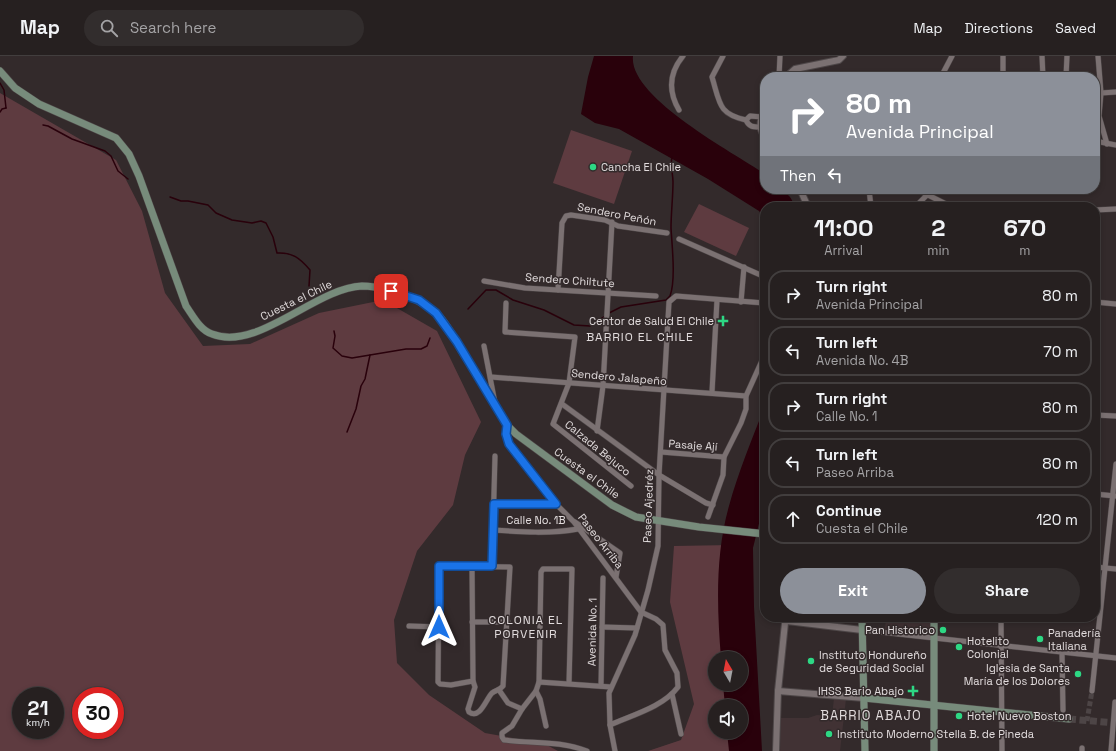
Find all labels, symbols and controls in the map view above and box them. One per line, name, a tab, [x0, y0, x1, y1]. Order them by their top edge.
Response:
search box	[84, 10, 364, 46]
text: Map	[20, 15, 60, 40]
icon: search	[98, 17, 120, 39]
text: Search here	[130, 18, 216, 37]
text: Map	[913, 19, 943, 37]
text: Directions	[965, 19, 1033, 37]
text: Saved	[1055, 19, 1096, 37]
text: 80 m	[846, 85, 912, 121]
icon: right	[780, 88, 832, 140]
text: Avenida Principal	[846, 120, 994, 143]
place label: Cancha El Chile	[601, 160, 681, 174]
marker: Cancha El Chile	[588, 162, 598, 172]
icon: left	[824, 164, 846, 186]
text: Then	[780, 166, 816, 185]
street label: Sendero Peñón	[576, 199, 658, 229]
text: 11:00	[814, 212, 874, 243]
text: 2	[931, 212, 946, 243]
text: 670	[1003, 212, 1046, 243]
text: Arrival	[824, 242, 863, 259]
text: min	[927, 242, 950, 259]
text: m	[1019, 242, 1030, 259]
street label: Sendero Chiltute	[525, 270, 615, 290]
pin	[374, 274, 408, 308]
street label: Cuesta el Chile	[258, 277, 334, 323]
text: Turn right	[816, 277, 887, 296]
icon: arrive	[380, 280, 402, 302]
icon: right	[782, 284, 804, 306]
text: 80 m	[1042, 286, 1078, 305]
text: Avenida Principal	[816, 296, 923, 313]
place label: Centor de Salud El Chile	[589, 314, 714, 328]
marker: Centor de Salud El Chile	[717, 315, 729, 327]
district label: BARRIO EL CHILE	[586, 329, 694, 345]
text: Turn left	[816, 333, 878, 352]
icon: left	[782, 340, 804, 362]
text: 70 m	[1043, 342, 1078, 361]
text: Avenida No. 4B	[816, 352, 908, 369]
street label: Sendero Jalapeño	[571, 366, 668, 388]
text: Turn right	[816, 389, 887, 408]
icon: right	[782, 396, 804, 418]
text: 80 m	[1042, 398, 1078, 417]
text: Calle No. 1	[816, 408, 877, 425]
street label: Calzada Bejuco	[562, 417, 634, 479]
street label: Pasaje Ají	[668, 436, 718, 454]
street label: Cuesta el Chile	[551, 444, 623, 502]
text: Turn left	[816, 445, 878, 464]
icon: left	[782, 452, 804, 474]
text: 80 m	[1042, 454, 1078, 473]
text: Paseo Arriba	[816, 464, 894, 481]
street label: Paseo Ajedréz	[640, 469, 656, 543]
text: Continue	[816, 501, 882, 520]
icon: ahead	[782, 508, 804, 530]
text: 120 m	[1036, 510, 1078, 529]
street label: Paseo Arriba	[575, 511, 627, 572]
street label: Calle No. 1B	[506, 513, 566, 527]
text: Cuesta el Chile	[816, 520, 908, 537]
button: Exit	[780, 568, 926, 614]
button: Share	[934, 568, 1080, 614]
street label: Avenida No. 1	[584, 598, 600, 666]
position arrow	[418, 606, 460, 648]
district label: COLONIA EL PORVENIR	[489, 612, 563, 642]
place label: Pan Historico	[865, 623, 935, 637]
marker: Pan Historico	[938, 625, 948, 635]
place label: Panadería Italiana	[1048, 626, 1101, 653]
place label: Hotelito Colonial	[967, 634, 1009, 661]
marker: Panadería Italiana	[1035, 634, 1045, 644]
marker: Hotelito Colonial	[954, 642, 964, 652]
place label: Instituto Hondureño de Seguridad Social	[819, 648, 927, 675]
north arrow	[708, 651, 748, 691]
map controls	[708, 651, 748, 739]
marker: Instituto Hondureño de Seguridad Social	[806, 656, 816, 666]
place label: Iglesia de Santa María de los Dolores	[964, 661, 1071, 688]
marker: Iglesia de Santa María de los Dolores	[1073, 669, 1083, 679]
place label: IHSS Bario Abajo	[818, 684, 904, 698]
marker: IHSS Bario Abajo	[907, 685, 919, 697]
speed limit sign: 30	[72, 687, 124, 739]
text: 21	[28, 695, 48, 721]
button: sound	[708, 699, 748, 739]
district label: BARRIO ABAJO	[820, 707, 922, 724]
place label: Hotel Nuevo Boston	[967, 709, 1072, 723]
marker: Hotel Nuevo Boston	[954, 711, 964, 721]
text: km/h	[26, 716, 50, 729]
place label: Instituto Moderno Stella B. de Pineda	[837, 727, 1035, 741]
marker: Instituto Moderno Stella B. de Pineda	[824, 729, 834, 739]

